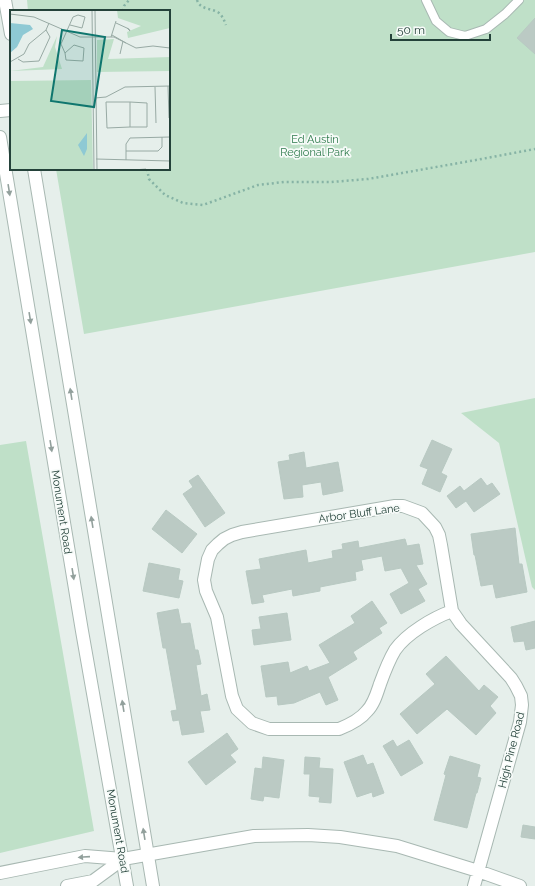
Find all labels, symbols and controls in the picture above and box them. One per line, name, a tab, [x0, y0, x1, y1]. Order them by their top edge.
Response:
inset map	[10, 10, 170, 170]
scale bar	[391, 16, 490, 42]
text: 50 m	[397, 23, 425, 37]
park label: Ed Austin Regional Park	[280, 133, 350, 159]
one-way arrow	[6, 184, 12, 196]
one-way arrow	[27, 312, 33, 324]
one-way arrow	[68, 388, 74, 400]
one-way arrow	[49, 440, 55, 452]
street label: Monument Road	[48, 469, 75, 555]
street label: Arbor Bluff Lane	[317, 501, 401, 526]
one-way arrow	[89, 516, 95, 528]
one-way arrow	[70, 568, 76, 580]
one-way arrow	[120, 699, 126, 712]
street label: High Pine Road	[496, 711, 527, 789]
street label: Monument Road	[104, 788, 131, 874]
one-way arrow	[141, 828, 147, 840]
one-way arrow	[78, 854, 90, 861]

